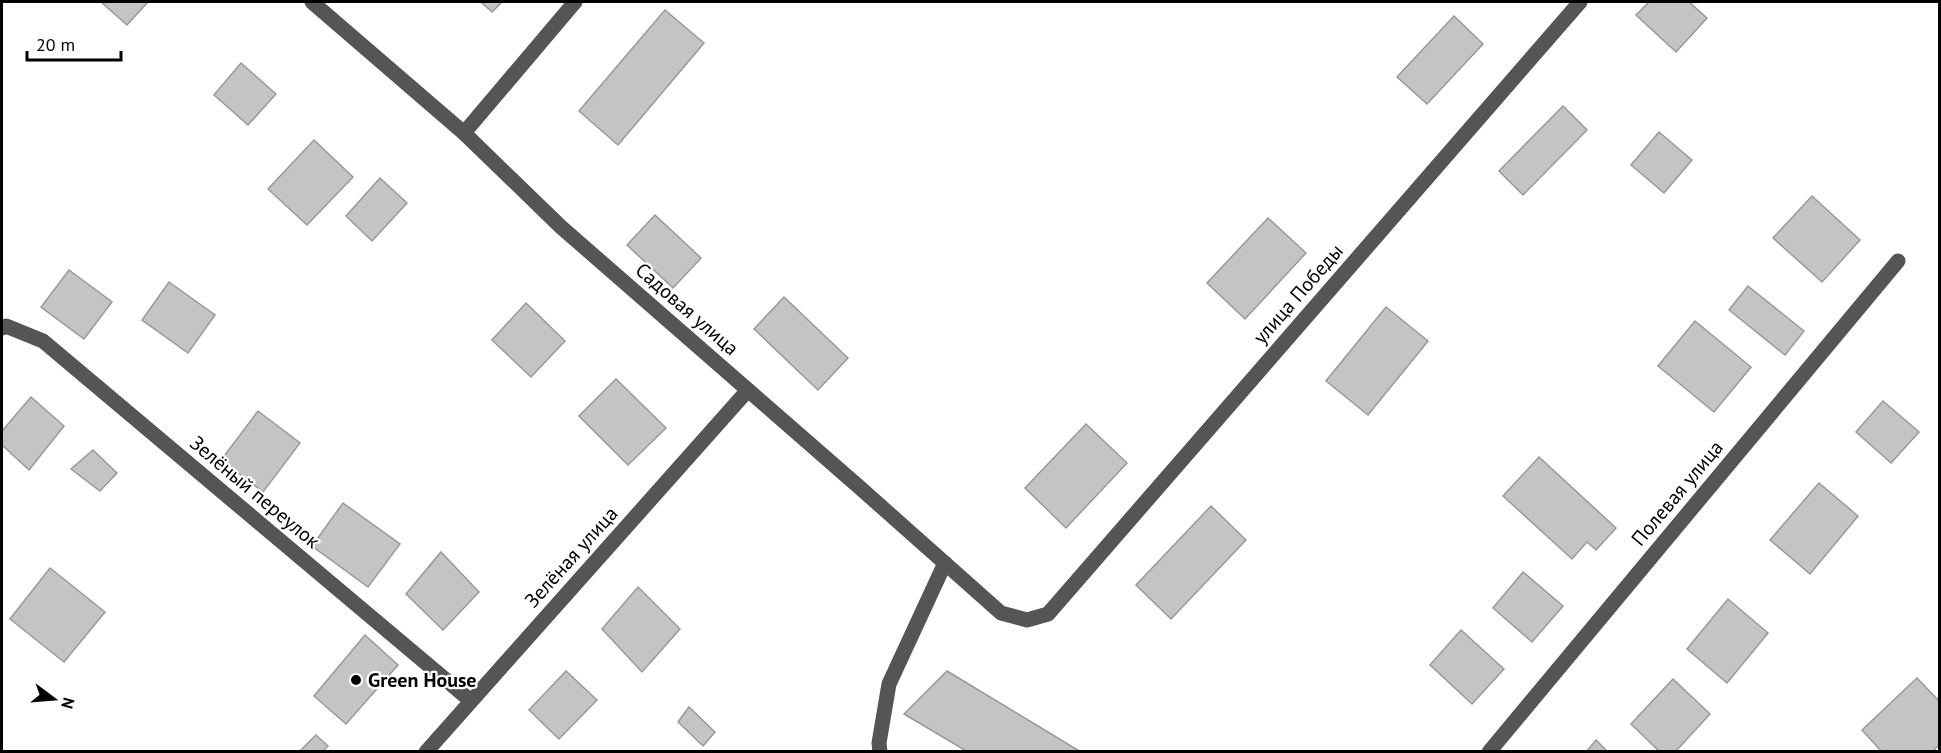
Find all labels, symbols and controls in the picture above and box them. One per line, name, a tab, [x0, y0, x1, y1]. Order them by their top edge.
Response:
scale bar	[27, 24, 122, 62]
text: 20 m	[36, 33, 75, 56]
street label: улица Победы	[1247, 238, 1349, 350]
street label: Садовая улица	[630, 257, 744, 361]
street label: Зелёный переулок	[185, 430, 326, 554]
street label: Полевая улица	[1625, 435, 1729, 551]
street label: Зелёная улица	[519, 501, 623, 613]
place label: Green House	[368, 667, 477, 693]
north arrow	[24, 669, 84, 729]
marker: Green House	[349, 673, 363, 687]
text: N	[57, 695, 79, 711]

